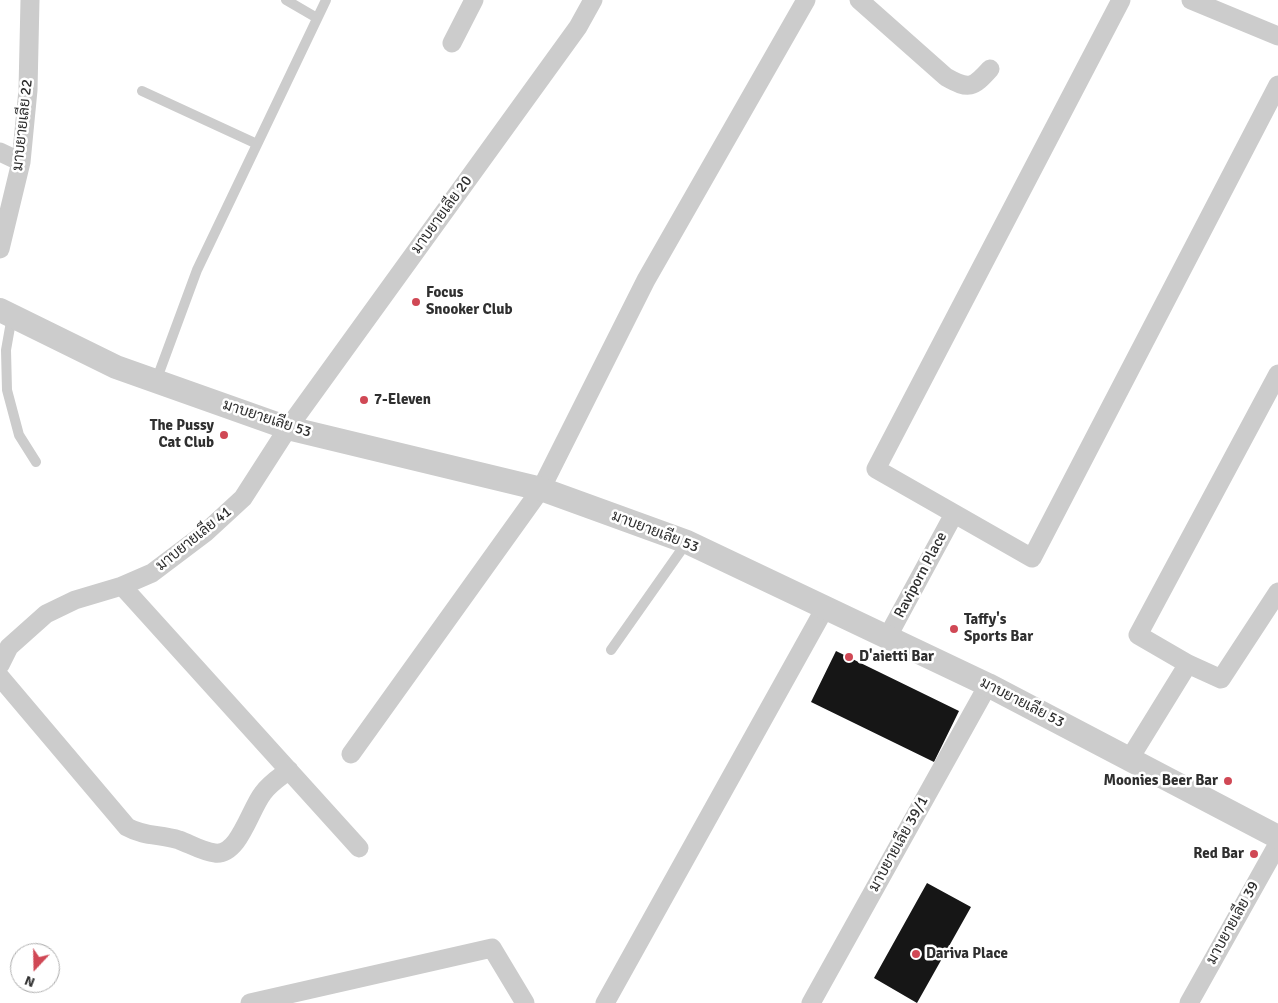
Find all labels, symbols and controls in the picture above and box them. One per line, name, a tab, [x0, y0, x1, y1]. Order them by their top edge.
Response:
street label: มาบยายเลีย 22	[9, 78, 37, 172]
street label: มาบยายเลีย 20	[408, 172, 476, 258]
place label: Focus Snooker Club	[426, 284, 512, 319]
marker: Focus Snooker Club	[410, 296, 422, 308]
place label: 7-Eleven	[374, 391, 431, 409]
marker: 7-Eleven	[358, 394, 370, 406]
street label: มาบยายเลีย 53	[220, 396, 314, 442]
place label: The Pussy Cat Club	[150, 417, 214, 452]
marker: The Pussy Cat Club	[218, 429, 230, 441]
street label: มาบยายเลีย 41	[153, 503, 235, 575]
street label: มาบยายเลีย 53	[609, 507, 701, 557]
street label: Raviporn Place	[891, 529, 951, 621]
place label: Taffy's Sports Bar	[964, 611, 1033, 646]
marker: Taffy's Sports Bar	[948, 623, 960, 635]
place label: D'aietti Bar	[859, 648, 934, 666]
marker: D'aietti Bar	[843, 651, 855, 663]
street label: มาบยายเลีย 53	[977, 674, 1067, 732]
place label: Moonies Beer Bar	[1104, 772, 1218, 790]
marker: Moonies Beer Bar	[1222, 775, 1234, 787]
street label: มาบยายเลีย 39/1	[865, 793, 933, 895]
place label: Red Bar	[1193, 845, 1244, 863]
marker: Red Bar	[1248, 848, 1260, 860]
street label: มาบยายเลีย 39	[1203, 878, 1263, 968]
north arrow	[10, 943, 60, 993]
place label: Dariva Place	[926, 945, 1008, 963]
marker: Dariva Place	[910, 948, 922, 960]
text: N	[22, 972, 37, 991]

